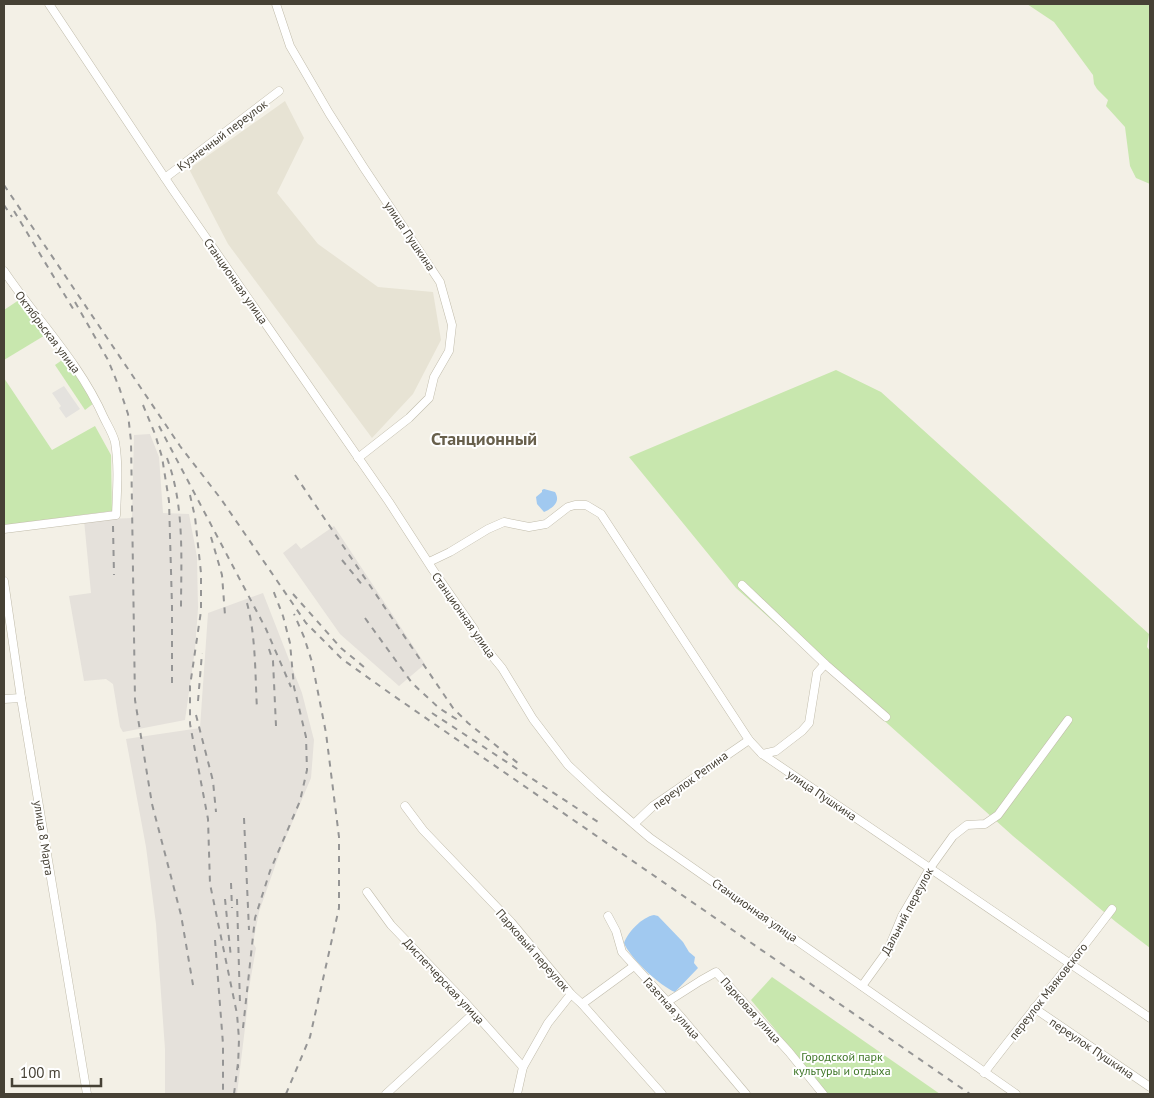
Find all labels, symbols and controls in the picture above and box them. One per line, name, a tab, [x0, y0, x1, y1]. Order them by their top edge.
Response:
street label: Кузнечный переулок	[174, 96, 270, 174]
street label: улица Пушкина	[381, 198, 439, 274]
street label: Станционная улица	[201, 235, 271, 327]
street label: Октябрьская улица	[12, 288, 84, 376]
district label: Станционный	[431, 427, 537, 450]
street label: Станционная улица	[429, 569, 499, 661]
street label: переулок Репина	[649, 748, 731, 812]
street label: улица Пушкина	[784, 766, 860, 824]
street label: улица 8 Марта	[31, 799, 57, 877]
street label: Дальний переулок	[878, 864, 936, 957]
street label: Станционная улица	[709, 875, 801, 945]
street label: Парковый переулок	[493, 906, 573, 995]
street label: Диспетчерская улица	[400, 935, 488, 1027]
street label: переулок Маяковского	[1005, 939, 1091, 1043]
street label: Газетная улица	[640, 974, 704, 1042]
street label: Парковая улица	[717, 974, 785, 1046]
street label: переулок Пушкина	[1047, 1014, 1137, 1082]
park label: Городской парк культуры и отдыха	[793, 1049, 891, 1078]
scale bar	[12, 1056, 101, 1088]
text: 100 m	[20, 1063, 61, 1082]

